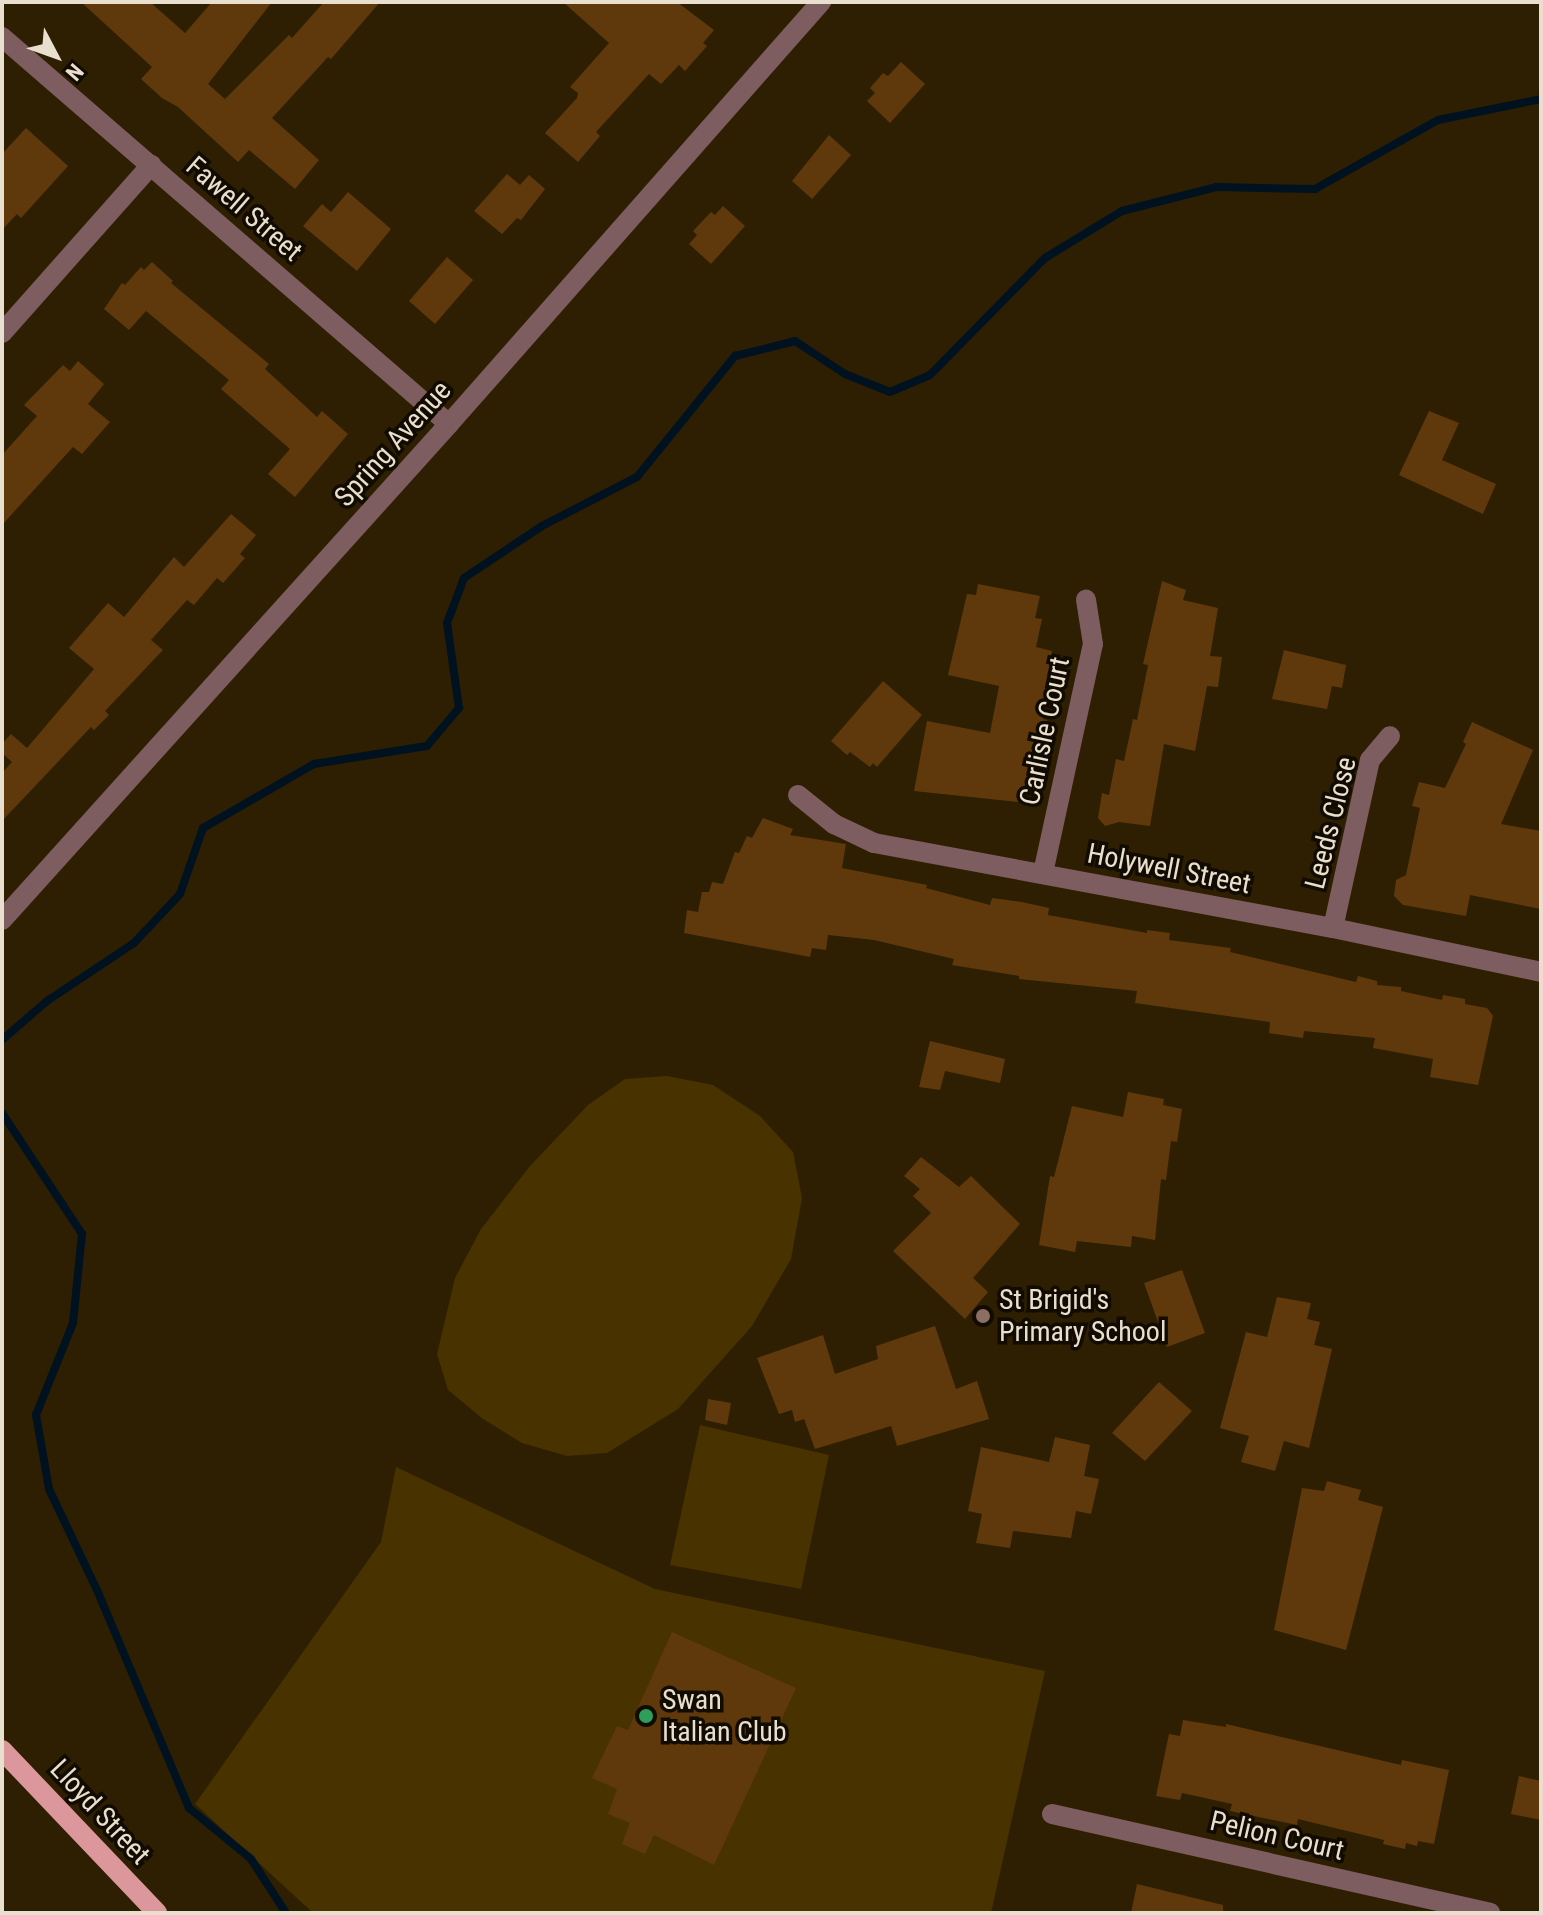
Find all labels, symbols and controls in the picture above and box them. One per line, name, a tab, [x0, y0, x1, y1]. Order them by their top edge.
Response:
north arrow	[16, 16, 96, 96]
text: N	[61, 59, 88, 85]
street label: Fawell Street	[179, 150, 309, 268]
street label: Spring Avenue	[328, 374, 458, 514]
street label: Carlisle Court	[1013, 654, 1077, 808]
street label: Leeds Close	[1298, 753, 1364, 893]
street label: Holywell Street	[1084, 837, 1254, 901]
place label: St Brigid's Primary School	[999, 1283, 1166, 1349]
marker: St Brigid's Primary School	[974, 1307, 992, 1325]
place label: Swan Italian Club	[662, 1683, 787, 1749]
marker: Swan Italian Club	[637, 1707, 655, 1725]
street label: Lloyd Street	[43, 1753, 157, 1871]
street label: Pelion Court	[1207, 1804, 1347, 1868]

